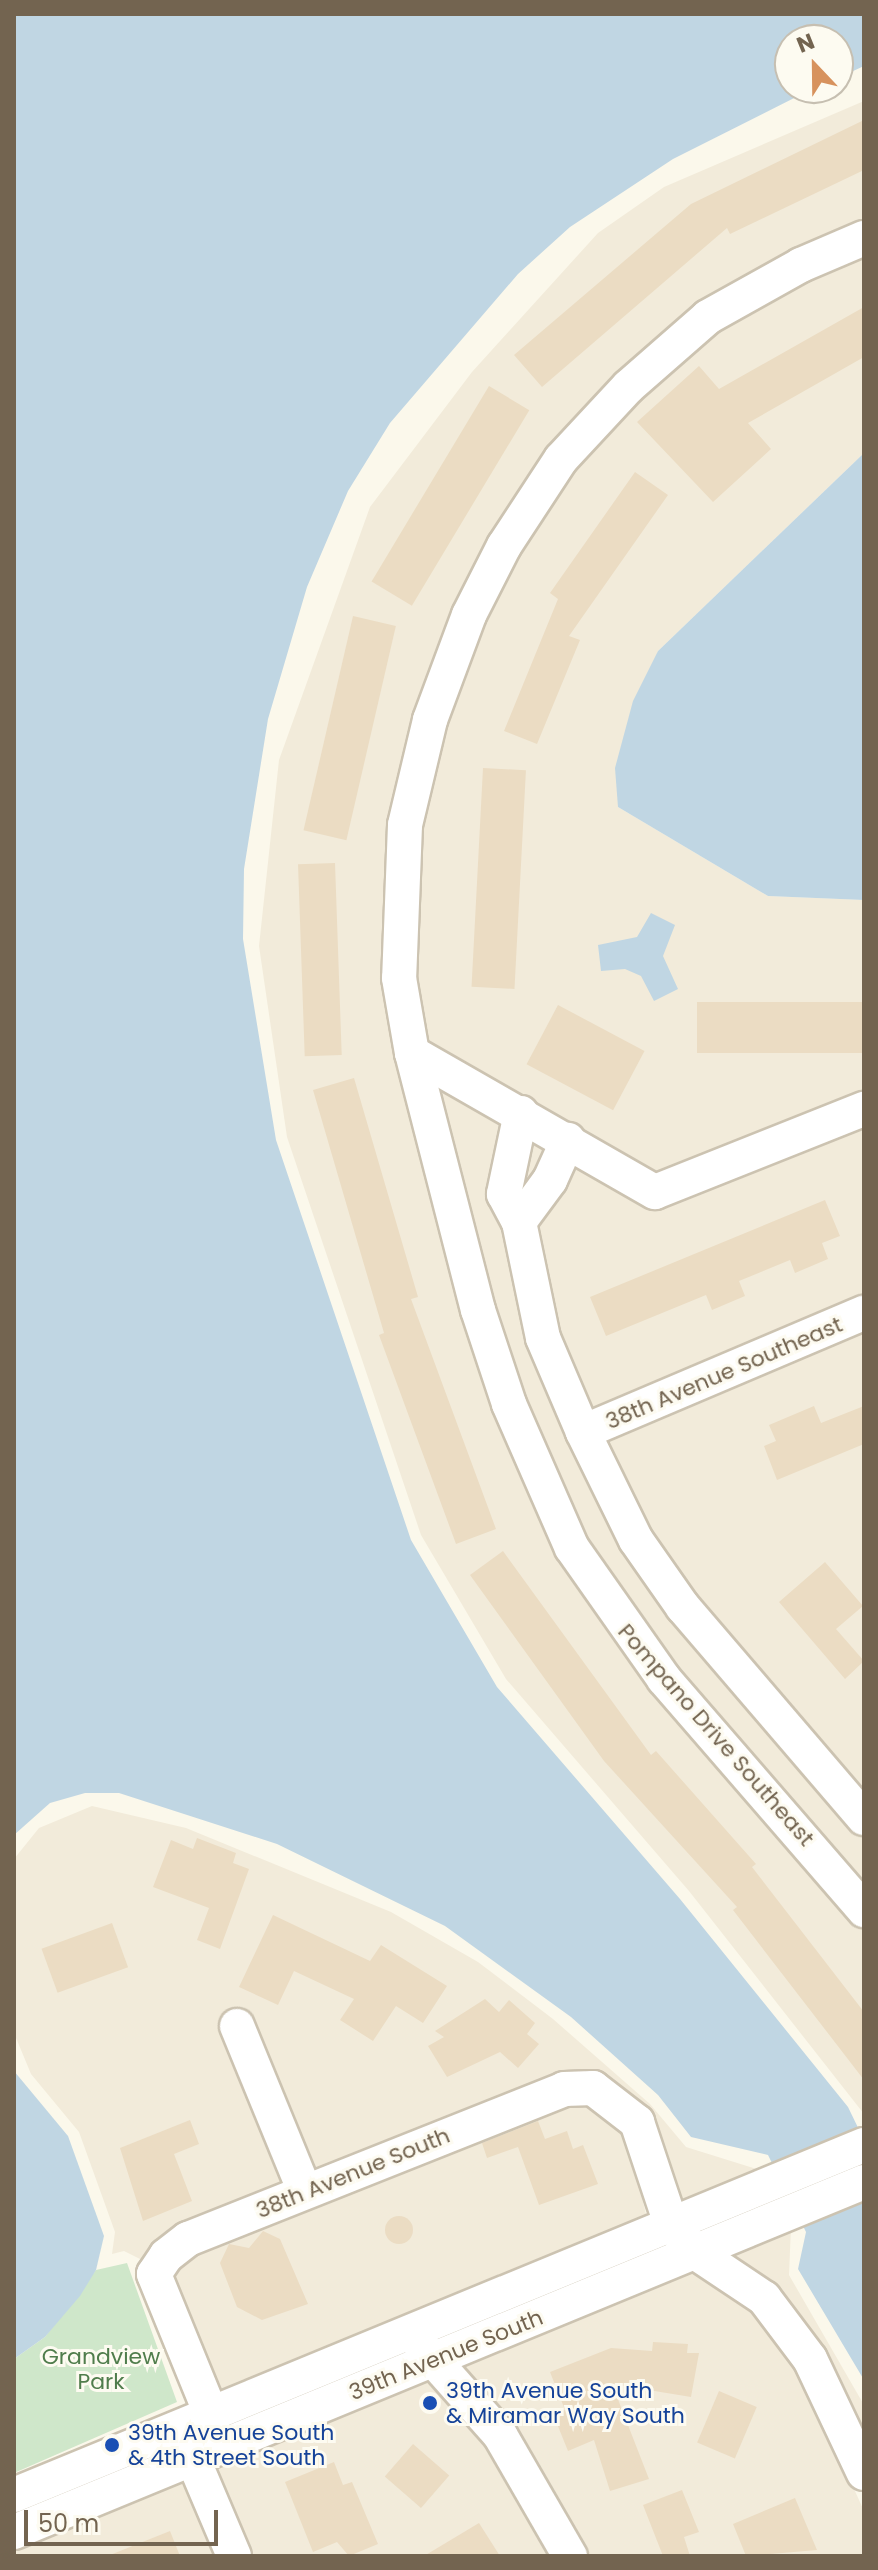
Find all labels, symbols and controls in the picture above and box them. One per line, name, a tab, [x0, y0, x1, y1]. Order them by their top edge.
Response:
north arrow	[774, 24, 854, 104]
text: N	[792, 26, 819, 61]
street label: 38th Avenue Southeast	[602, 1311, 846, 1435]
street label: Pompano Drive Southeast	[612, 1619, 820, 1851]
street label: 38th Avenue South	[252, 2122, 454, 2224]
street label: 39th Avenue South	[345, 2304, 547, 2406]
park label: Grandview Park	[42, 2343, 160, 2394]
place label: 39th Avenue South & Miramar Way South	[446, 2377, 685, 2428]
marker: 39th Avenue South & Miramar Way South	[421, 2394, 439, 2412]
place label: 39th Avenue South & 4th Street South	[128, 2419, 334, 2470]
marker: 39th Avenue South & 4th Street South	[103, 2436, 121, 2454]
scale bar	[28, 2494, 222, 2544]
text: 50 m	[38, 2507, 99, 2540]

